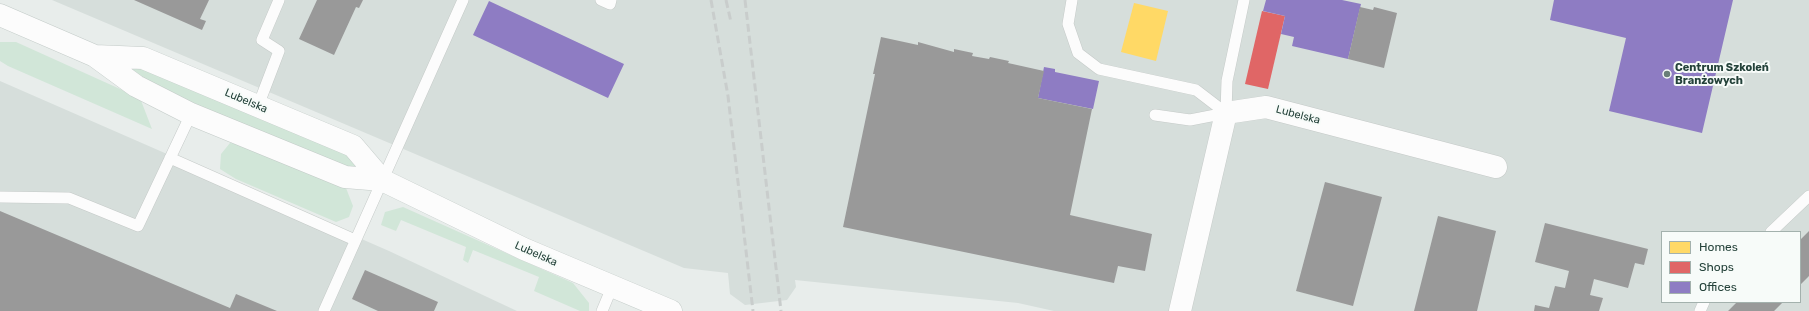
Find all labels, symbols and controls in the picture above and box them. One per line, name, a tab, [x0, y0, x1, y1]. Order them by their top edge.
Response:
place label: Centrum Szkoleń Branżowych	[1675, 61, 1769, 87]
marker: Centrum Szkoleń Branżowych	[1662, 69, 1672, 79]
street label: Lubelska	[223, 86, 269, 116]
street label: Lubelska	[1274, 103, 1322, 127]
legend	[1661, 231, 1801, 303]
street label: Lubelska	[513, 239, 559, 269]
text: Homes	[1699, 240, 1738, 254]
text: Shops	[1699, 260, 1734, 274]
text: Offices	[1699, 280, 1737, 294]

